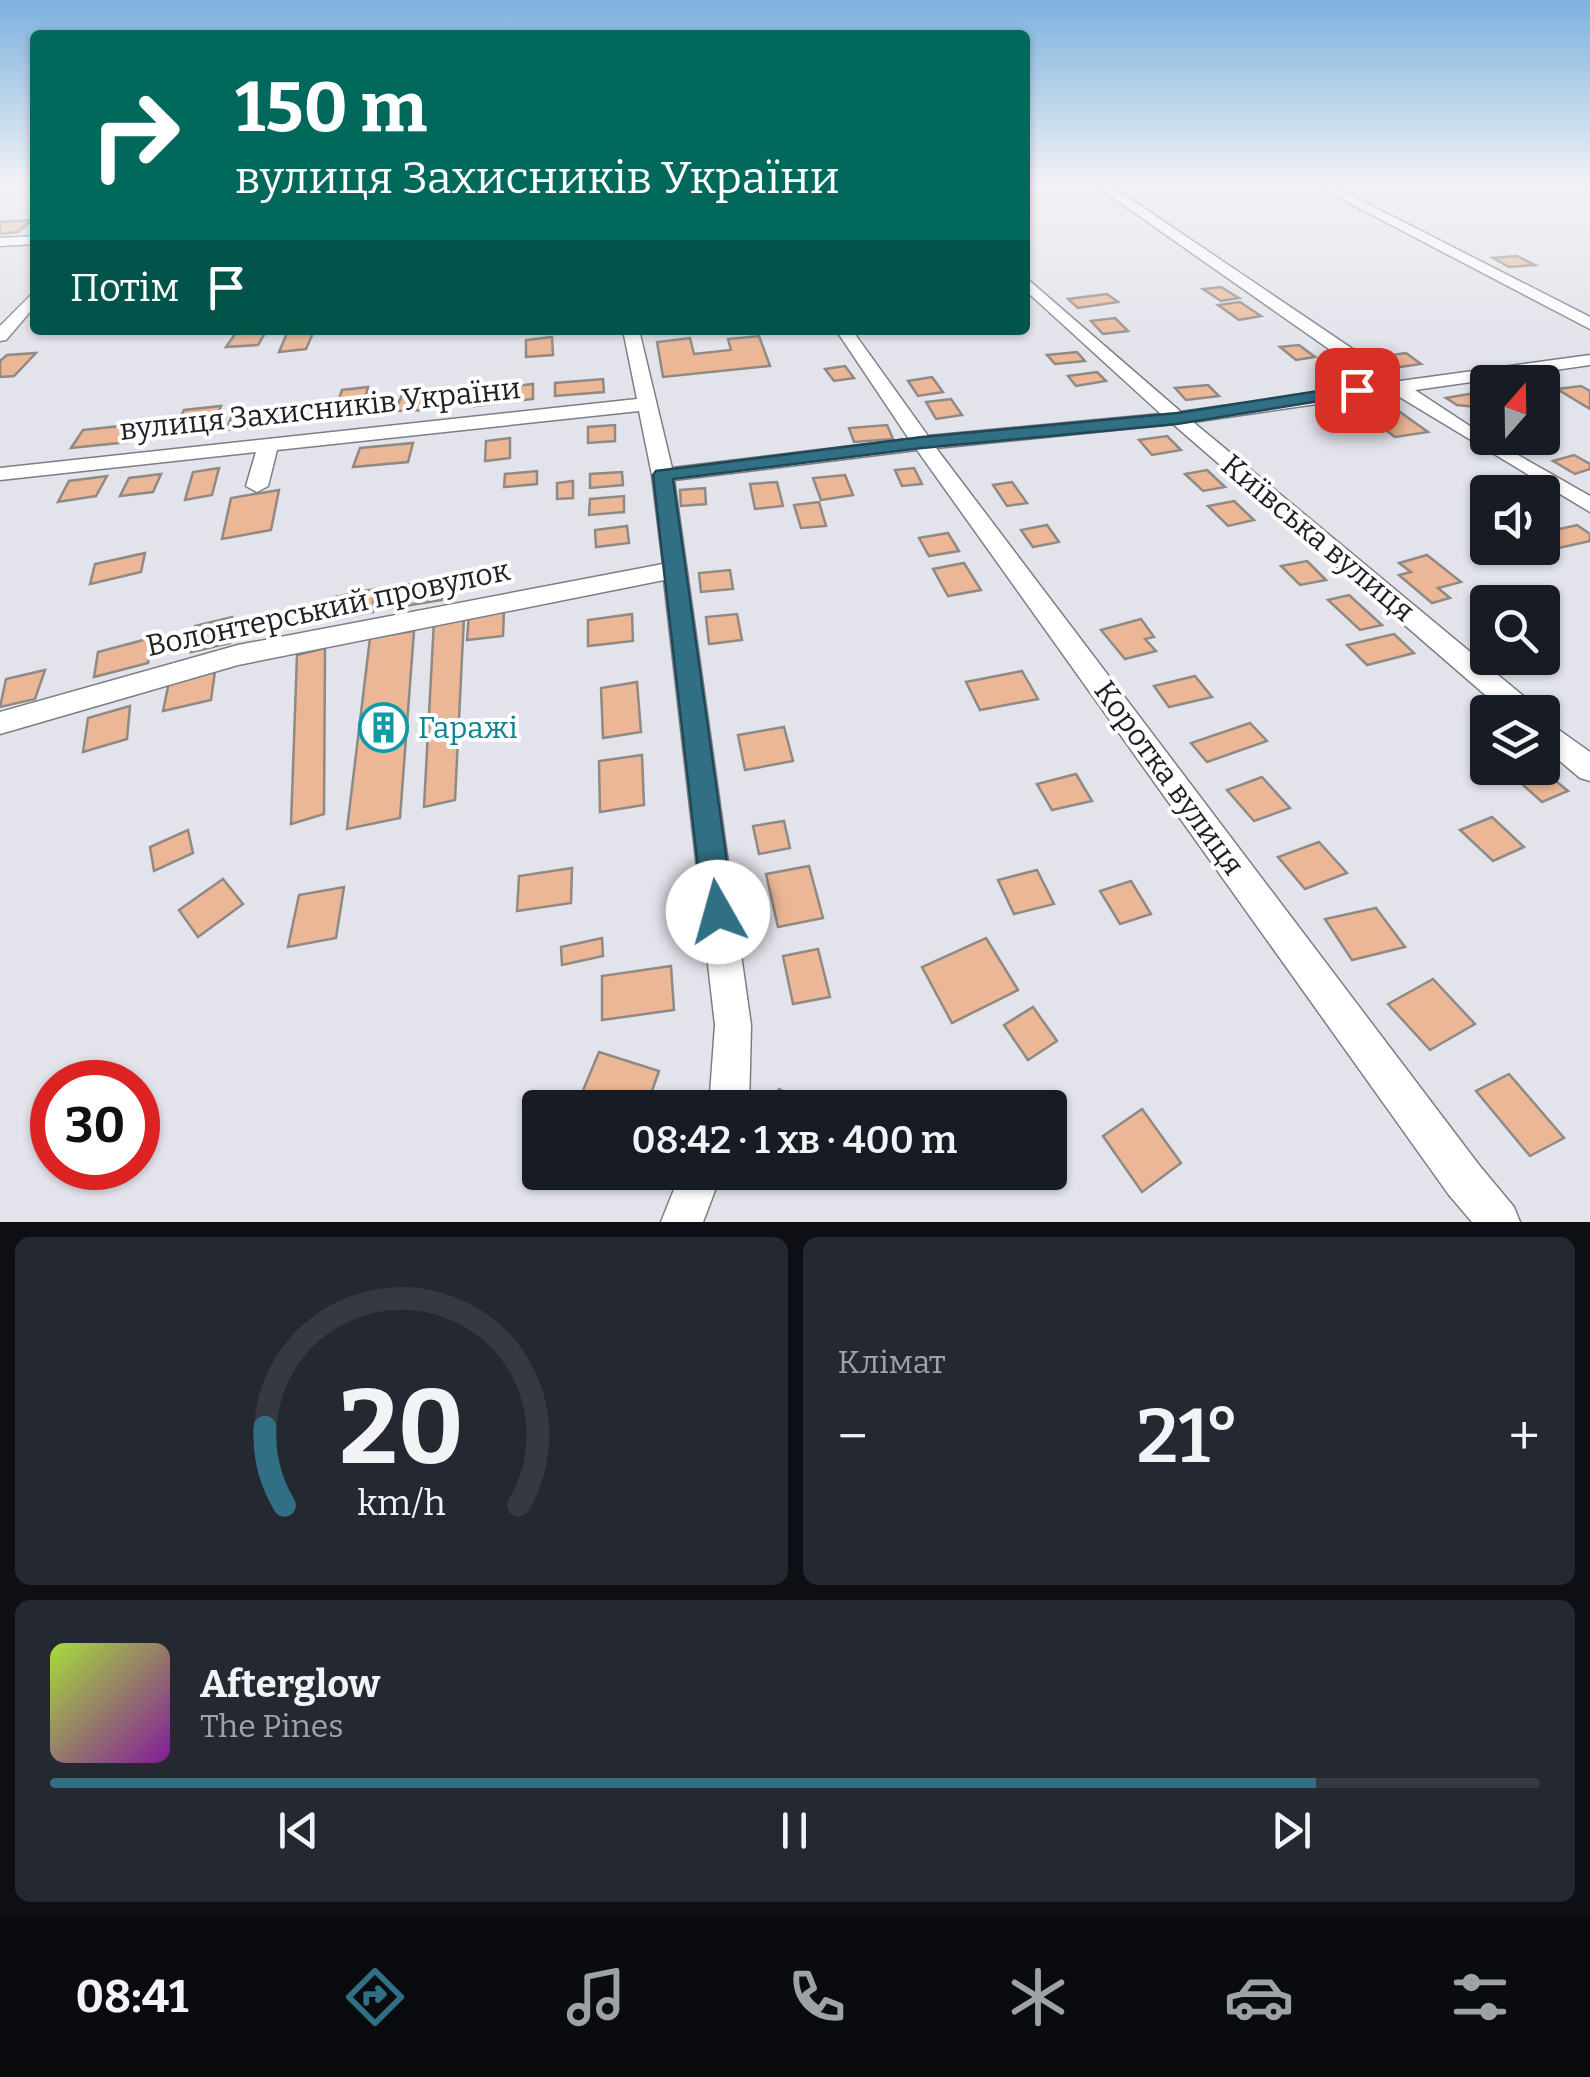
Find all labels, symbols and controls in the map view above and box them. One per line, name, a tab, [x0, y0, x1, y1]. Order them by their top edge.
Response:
text: 150 m	[235, 66, 427, 150]
icon: right	[70, 70, 200, 200]
text: вулиця Захисників України	[235, 151, 839, 205]
icon: arrive	[199, 260, 254, 315]
text: Потім	[70, 265, 179, 311]
pin	[1315, 348, 1400, 433]
icon: arrive	[1330, 363, 1385, 418]
north arrow	[1470, 365, 1560, 455]
map controls	[1470, 365, 1560, 785]
street label: вулиця Захисників України	[118, 370, 522, 448]
street label: Київська вулиця	[1214, 447, 1422, 629]
button: sound	[1470, 475, 1560, 565]
street label: Волонтерський провулок	[143, 552, 513, 664]
button: search	[1470, 585, 1560, 675]
street label: Коротка вулиця	[1086, 674, 1252, 882]
button: layers	[1470, 695, 1560, 785]
building icon: Гаражі	[357, 702, 409, 754]
place label: Гаражі	[418, 710, 518, 746]
position arrow	[666, 860, 770, 964]
speed limit sign: 30	[30, 1060, 160, 1190]
text: 08:42 · 1 хв · 400 m	[632, 1117, 957, 1163]
text: Клімат	[838, 1343, 946, 1381]
text: 20	[339, 1366, 464, 1491]
text: 21°	[1137, 1392, 1240, 1482]
text: −	[838, 1404, 868, 1470]
text: +	[1509, 1404, 1540, 1470]
text: km/h	[357, 1482, 445, 1524]
text: Afterglow	[200, 1661, 380, 1707]
text: The Pines	[200, 1707, 344, 1745]
icon: previous	[271, 1803, 326, 1858]
icon: pause	[767, 1803, 822, 1858]
icon: next	[1264, 1803, 1319, 1858]
icon: directions	[340, 1962, 410, 2032]
icon: music	[561, 1962, 631, 2032]
icon: phone	[782, 1962, 852, 2032]
icon: climate	[1003, 1962, 1073, 2032]
icon: car	[1224, 1962, 1294, 2032]
icon: filters	[1445, 1962, 1515, 2032]
text: 08:41	[76, 1970, 189, 2024]

